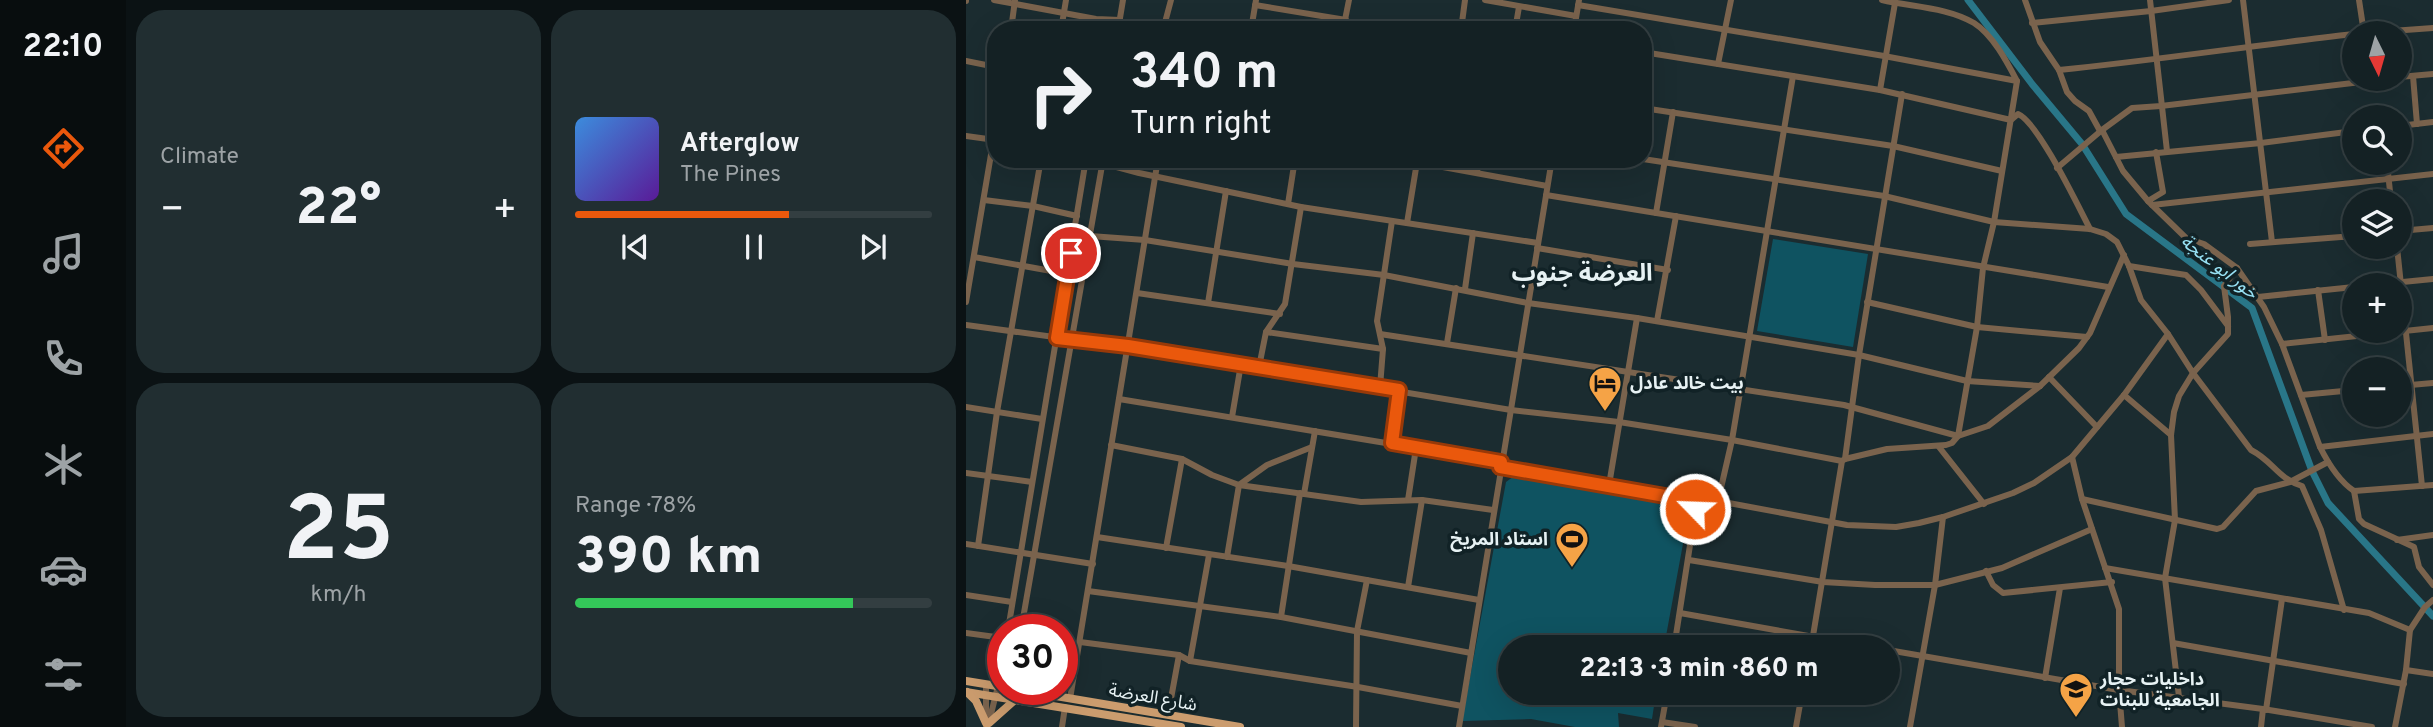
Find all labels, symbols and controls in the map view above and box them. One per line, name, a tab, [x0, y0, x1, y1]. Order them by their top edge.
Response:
north arrow	[2342, 21, 2412, 91]
map controls	[2342, 21, 2412, 427]
text: 22:10	[23, 28, 103, 68]
text: 340 m	[1130, 44, 1278, 106]
icon: right	[1015, 49, 1106, 140]
text: Turn right	[1130, 105, 1272, 145]
button: search	[2342, 105, 2412, 175]
icon: directions	[39, 124, 88, 173]
text: Afterglow	[680, 128, 800, 161]
text: Climate	[160, 143, 239, 172]
text: The Pines	[680, 161, 781, 190]
text: 22°	[296, 177, 381, 243]
text: −	[160, 187, 185, 236]
text: +	[492, 187, 517, 236]
button: layers	[2342, 189, 2412, 259]
pin	[1041, 223, 1101, 283]
icon: previous	[616, 228, 654, 266]
icon: pause	[735, 228, 773, 266]
icon: next	[854, 228, 892, 266]
icon: music	[39, 229, 88, 278]
water label: خور ابو عنجة	[2175, 230, 2263, 306]
icon: arrive	[1052, 234, 1090, 272]
district label: العرضة جنوب	[1511, 260, 1653, 290]
button: +	[2342, 273, 2412, 343]
icon: phone	[39, 334, 88, 383]
button: −	[2342, 357, 2412, 427]
hotel icon: بيت خالد عادل	[1586, 364, 1624, 413]
place label: بيت خالد عادل	[1630, 373, 1744, 396]
icon: climate	[39, 440, 88, 489]
position arrow	[1658, 472, 1732, 546]
text: 25	[283, 478, 394, 593]
text: Range · 78%	[575, 492, 696, 521]
sports icon: استاد المريخ	[1553, 520, 1591, 569]
text: 390 km	[575, 526, 762, 592]
place label: استاد المريخ	[1450, 529, 1548, 552]
icon: car	[39, 545, 88, 594]
text: km/h	[311, 581, 366, 610]
speed limit sign: 30	[987, 614, 1078, 705]
icon: filters	[39, 650, 88, 699]
text: 22:13 · 3 min · 860 m	[1580, 653, 1818, 686]
place label: داخليات حجار الجامعية للبنات	[2099, 669, 2220, 713]
school or university icon: داخليات حجار الجامعية للبنات	[2057, 670, 2095, 719]
street label: شارع العرضة	[1107, 679, 1199, 719]

